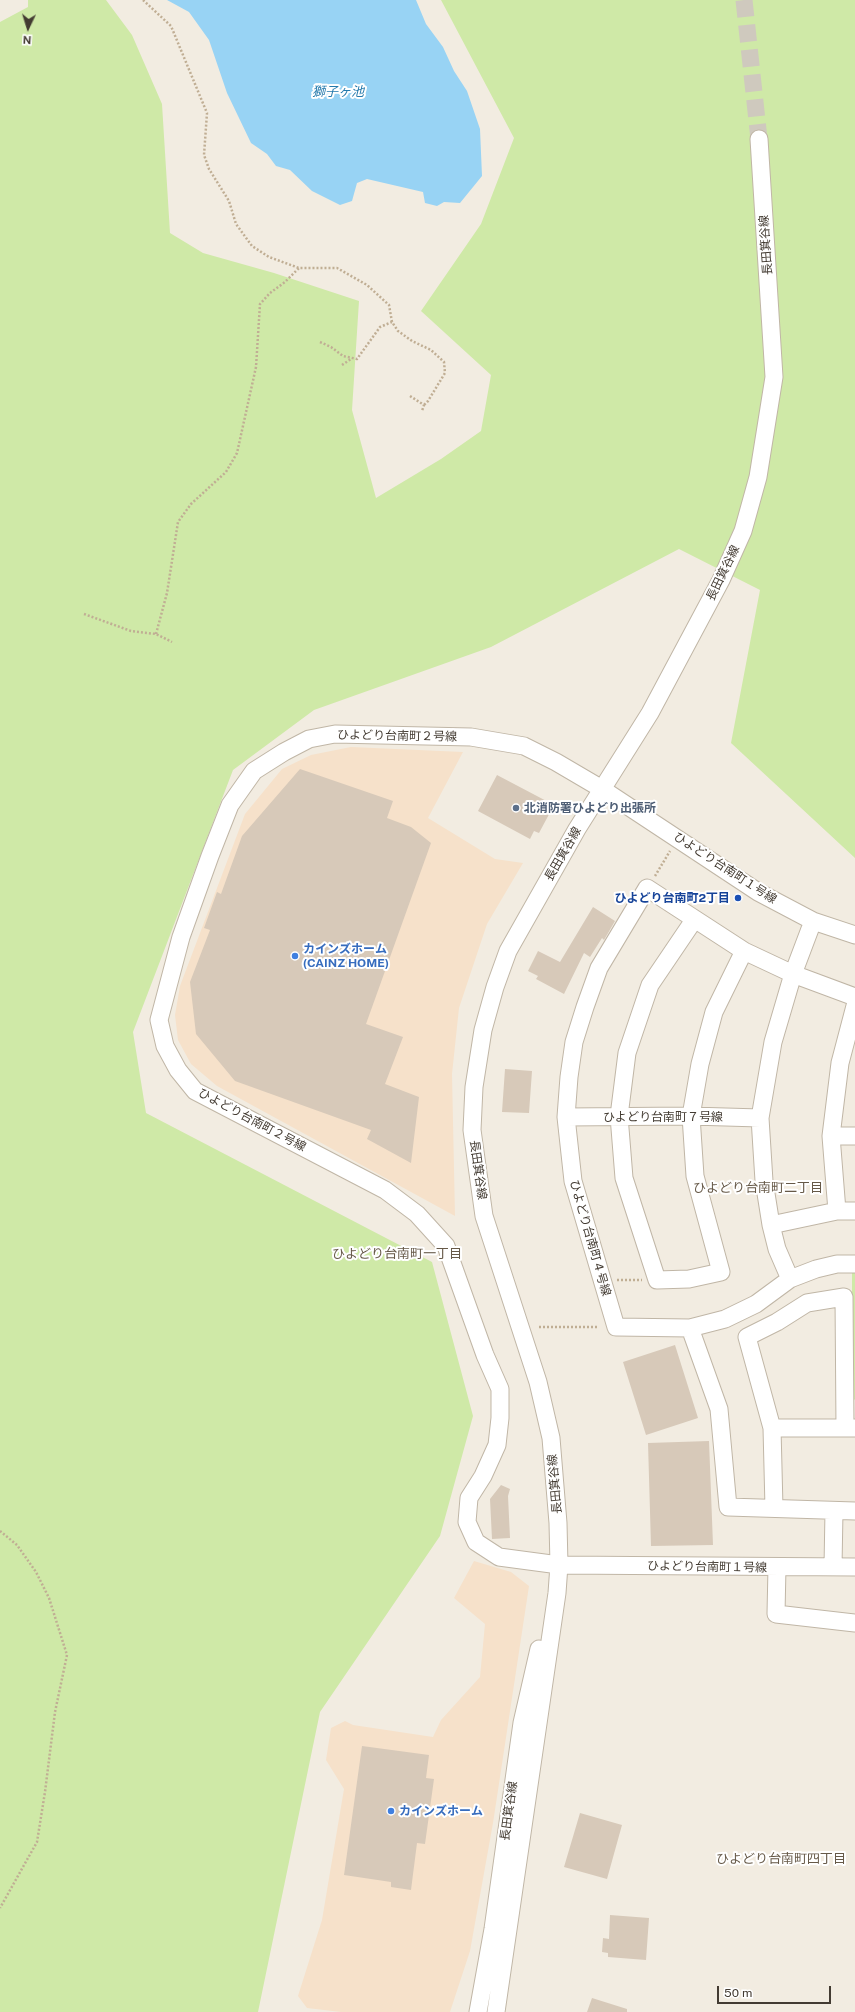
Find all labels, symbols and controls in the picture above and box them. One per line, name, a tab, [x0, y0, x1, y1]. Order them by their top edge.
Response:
north arrow	[8, 8, 48, 48]
text: N	[22, 34, 32, 46]
water label: 獅子ヶ池	[312, 84, 364, 100]
street label: 長田箕谷線	[757, 215, 775, 275]
street label: 長田箕谷線	[703, 543, 743, 603]
street label: ひよどり台南町２号線	[337, 728, 457, 744]
place label: 北消防署ひよどり出張所	[524, 801, 656, 815]
marker: 北消防署ひよどり出張所	[511, 803, 521, 813]
street label: 長田箕谷線	[542, 824, 584, 884]
street label: ひよどり台南町１号線	[671, 829, 779, 907]
place label: ひよどり台南町2丁目	[614, 891, 730, 905]
marker: ひよどり台南町2丁目	[733, 893, 743, 903]
place label: カインズホーム (CAINZ HOME)	[303, 942, 389, 970]
marker: カインズホーム (CAINZ HOME)	[290, 951, 300, 961]
street label: ひよどり台南町２号線	[196, 1085, 308, 1155]
street label: ひよどり台南町７号線	[603, 1110, 723, 1124]
street label: 長田箕谷線	[467, 1139, 489, 1201]
street label: ひよどり台南町４号線	[567, 1178, 613, 1298]
district label: ひよどり台南町二丁目	[693, 1180, 823, 1196]
district label: ひよどり台南町一丁目	[332, 1246, 462, 1262]
street label: 長田箕谷線	[545, 1453, 565, 1515]
street label: ひよどり台南町１号線	[647, 1559, 767, 1575]
street label: 長田箕谷線	[498, 1780, 520, 1842]
place label: カインズホーム	[399, 1804, 483, 1818]
marker: カインズホーム	[386, 1806, 396, 1816]
district label: ひよどり台南町四丁目	[716, 1851, 846, 1867]
scale bar	[719, 1978, 833, 2004]
text: 50 m	[724, 1986, 752, 2000]

